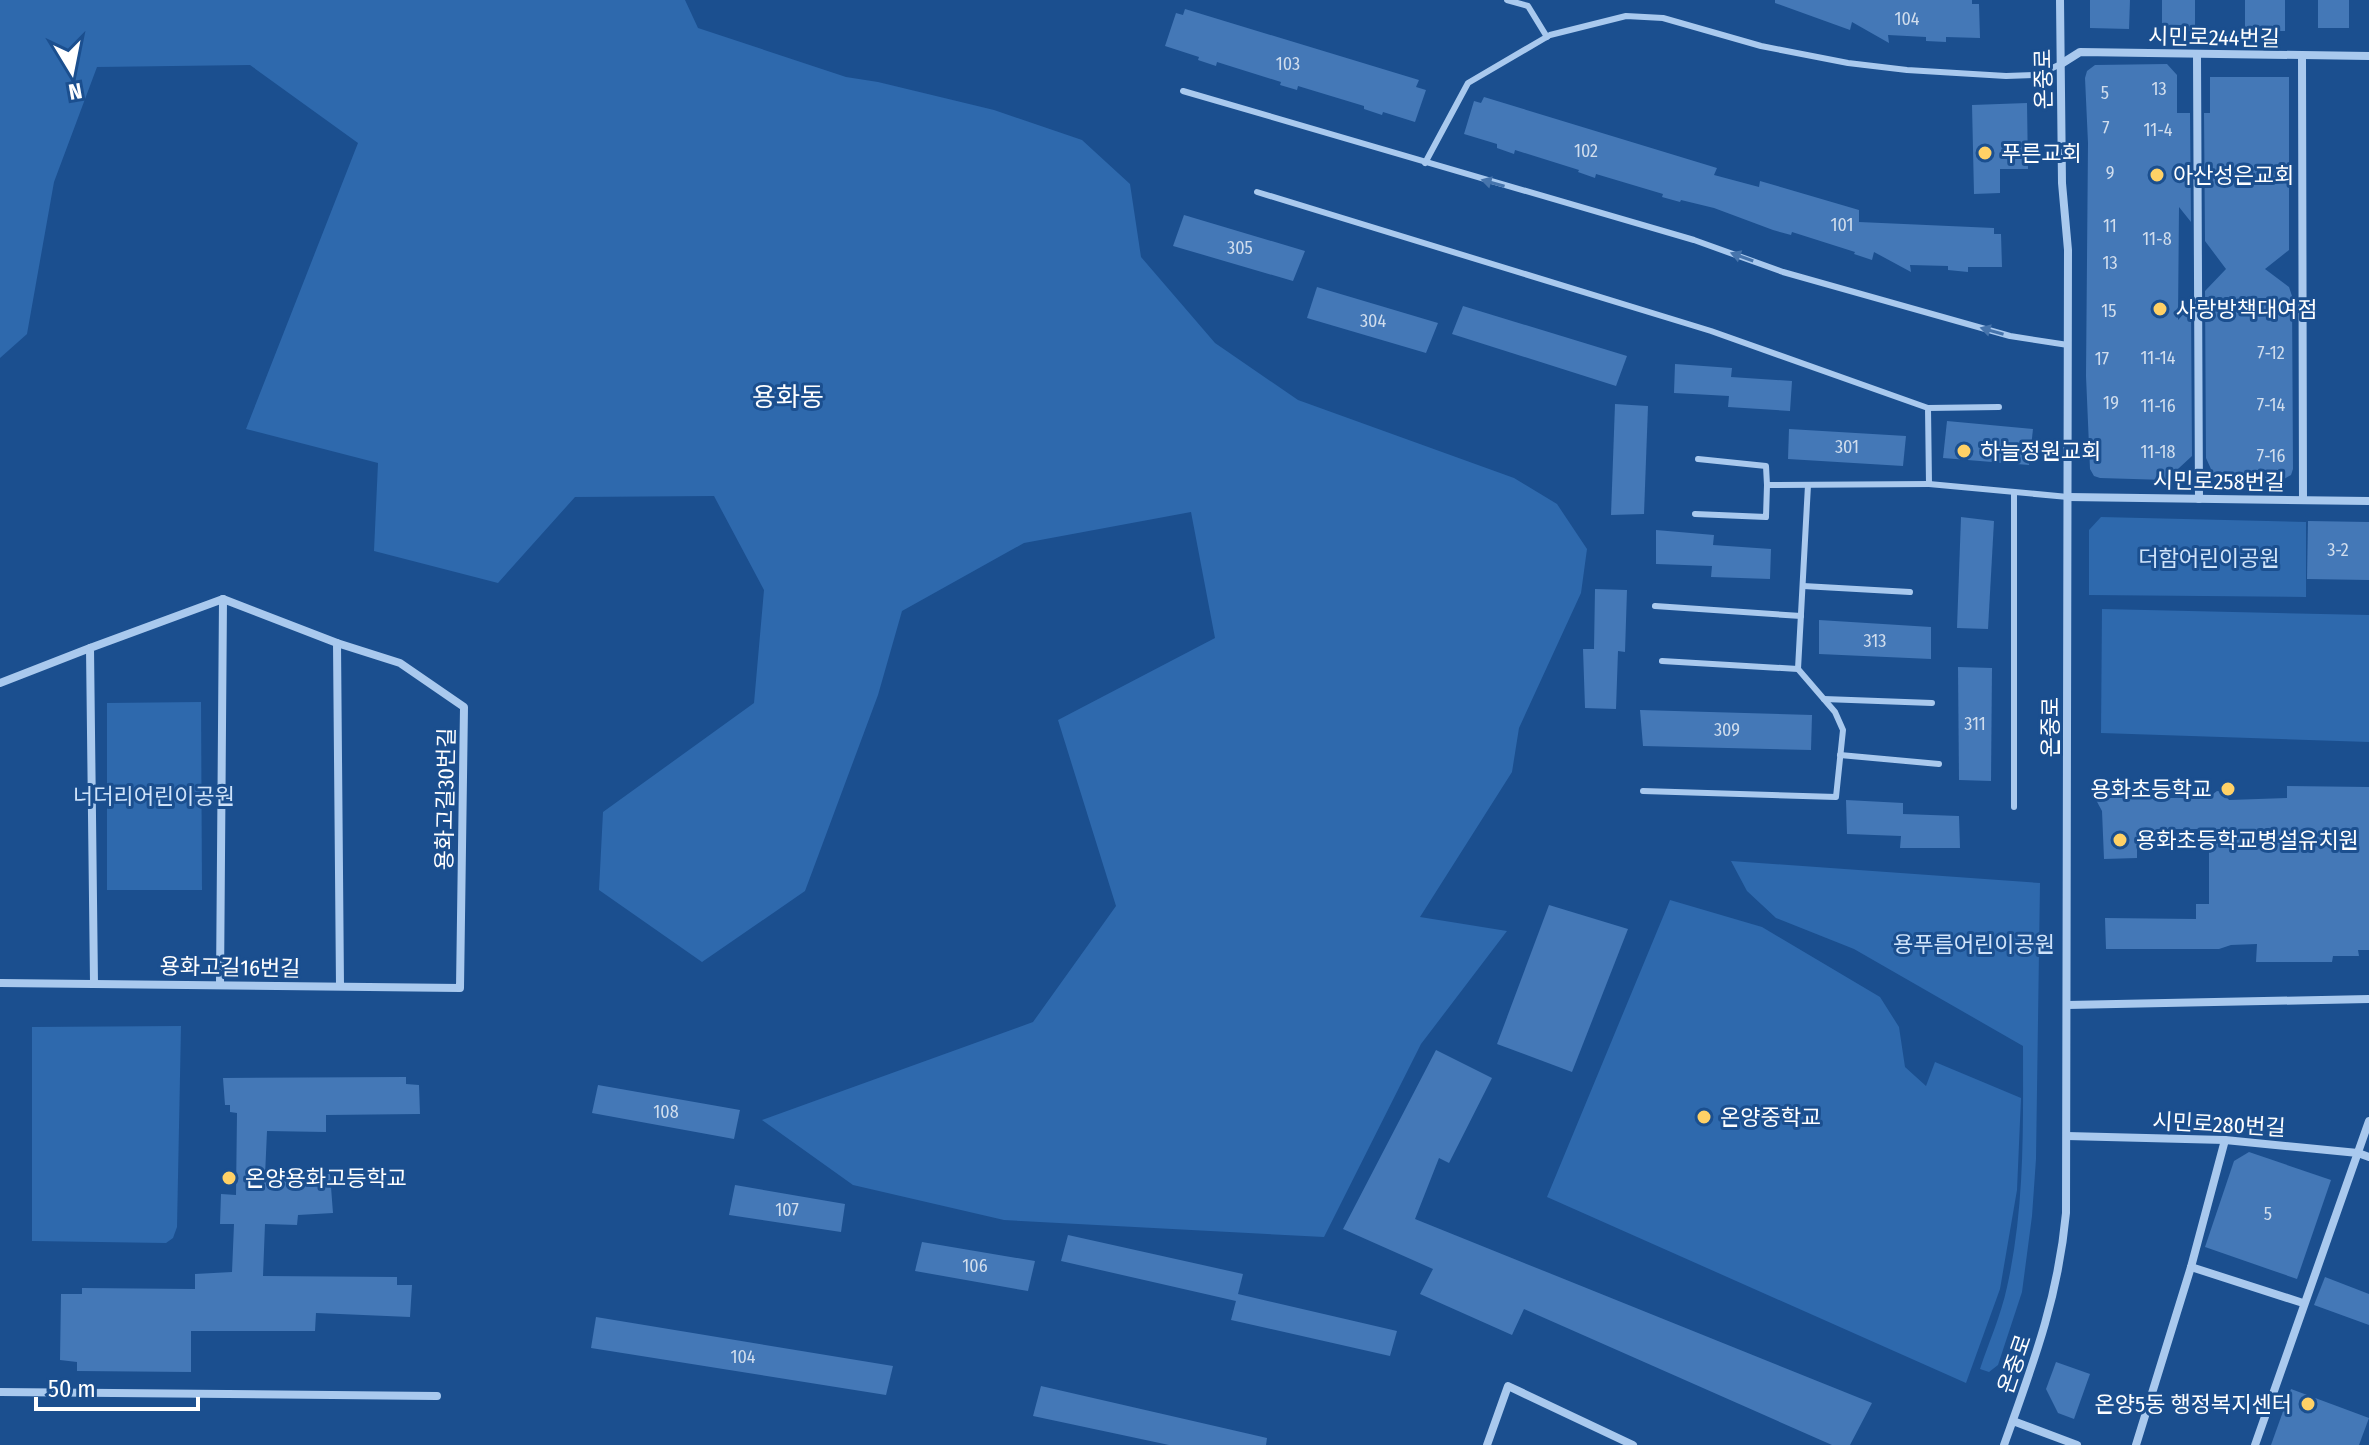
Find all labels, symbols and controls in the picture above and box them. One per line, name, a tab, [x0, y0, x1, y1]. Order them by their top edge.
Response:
house number: 104	[1894, 8, 1920, 30]
street label: 시민로244번길	[2148, 23, 2280, 52]
north arrow	[32, 32, 112, 112]
street label: 온중로	[2029, 48, 2058, 110]
house number: 103	[1276, 53, 1300, 75]
text: N	[67, 77, 84, 106]
house number: 13	[2151, 78, 2167, 100]
house number: 5	[2101, 82, 2109, 104]
house number: 7	[2102, 117, 2110, 139]
house number: 11-4	[2144, 119, 2173, 141]
house number: 102	[1574, 140, 1598, 162]
place label: 푸른교회	[2001, 140, 2082, 167]
marker: 푸른교회	[1976, 144, 1994, 162]
house number: 9	[2106, 162, 2114, 184]
place label: 아산성은교회	[2173, 162, 2294, 189]
marker: 아산성은교회	[2148, 166, 2166, 184]
one-way arrow	[1481, 176, 1506, 188]
house number: 101	[1831, 214, 1853, 236]
house number: 11	[2103, 215, 2117, 237]
house number: 11-8	[2142, 228, 2172, 250]
house number: 305	[1227, 237, 1253, 259]
one-way arrow	[1730, 251, 1754, 263]
house number: 13	[2102, 252, 2118, 274]
place label: 사랑방책대여점	[2176, 296, 2318, 323]
house number: 15	[2101, 300, 2117, 322]
marker: 사랑방책대여점	[2151, 300, 2169, 318]
house number: 304	[1360, 310, 1386, 332]
one-way arrow	[1979, 324, 2004, 336]
house number: 7-12	[2257, 342, 2285, 364]
house number: 11-14	[2141, 347, 2176, 369]
house number: 17	[2095, 348, 2109, 370]
district label: 용화동	[752, 382, 824, 413]
house number: 19	[2103, 392, 2119, 414]
house number: 7-14	[2257, 394, 2285, 416]
house number: 11-16	[2140, 395, 2176, 417]
house number: 301	[1835, 436, 1859, 458]
place label: 하늘정원교회	[1980, 438, 2101, 465]
house number: 11-18	[2140, 441, 2176, 463]
marker: 하늘정원교회	[1955, 442, 1973, 460]
house number: 7-16	[2257, 445, 2285, 467]
street label: 시민로258번길	[2153, 467, 2285, 496]
house number: 3-2	[2327, 539, 2349, 561]
park label: 더함어린이공원	[2138, 545, 2280, 572]
house number: 313	[1864, 630, 1886, 652]
street label: 온중로	[2037, 697, 2064, 757]
house number: 311	[1964, 713, 1986, 735]
house number: 309	[1714, 719, 1740, 741]
street label: 용화고길30번길	[431, 727, 460, 871]
place label: 용화초등학교	[2091, 776, 2212, 803]
marker: 용화초등학교	[2219, 780, 2237, 798]
park label: 너더리어린이공원	[73, 783, 235, 810]
place label: 용화초등학교병설유치원	[2136, 827, 2359, 854]
marker: 용화초등학교병설유치원	[2111, 831, 2129, 849]
park label: 용푸름어린이공원	[1893, 931, 2055, 958]
street label: 용화고길16번길	[159, 953, 301, 982]
house number: 108	[653, 1101, 679, 1123]
place label: 온양중학교	[1720, 1104, 1821, 1131]
marker: 온양중학교	[1695, 1108, 1713, 1126]
street label: 시민로280번길	[2152, 1108, 2286, 1141]
place label: 온양용화고등학교	[245, 1165, 407, 1192]
marker: 온양용화고등학교	[220, 1169, 238, 1187]
house number: 107	[775, 1199, 799, 1221]
house number: 5	[2264, 1203, 2272, 1225]
house number: 106	[962, 1255, 988, 1277]
street label: 온중로	[1992, 1331, 2037, 1397]
house number: 104	[730, 1346, 756, 1368]
scale bar	[36, 1361, 198, 1411]
text: 50 m	[48, 1375, 96, 1403]
place label: 온양5동 행정복지센터	[2095, 1391, 2292, 1418]
marker: 온양5동 행정복지센터	[2299, 1395, 2317, 1413]

